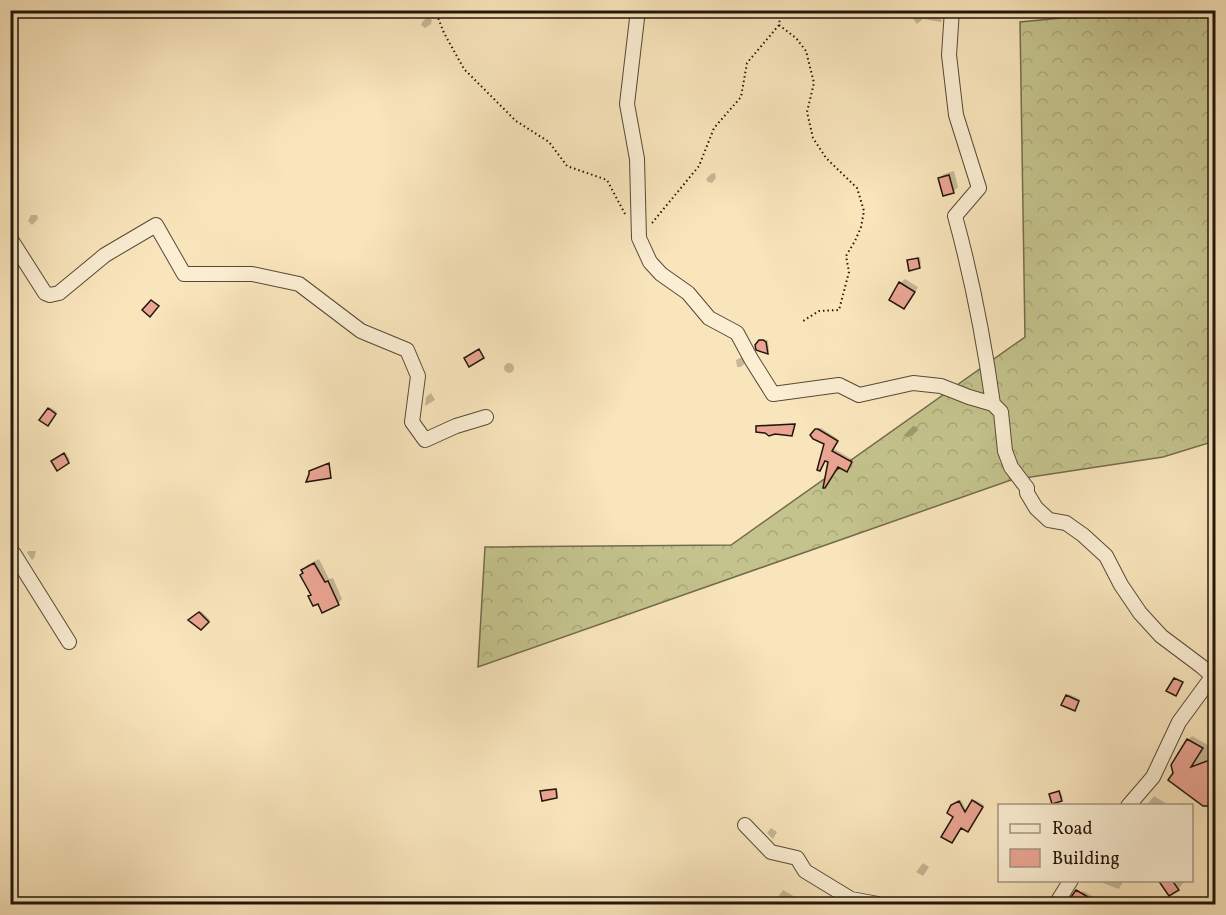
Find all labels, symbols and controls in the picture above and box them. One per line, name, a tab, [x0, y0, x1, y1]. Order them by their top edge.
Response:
legend	[998, 804, 1193, 882]
text: Road	[1052, 817, 1093, 842]
text: Building	[1052, 847, 1120, 872]

